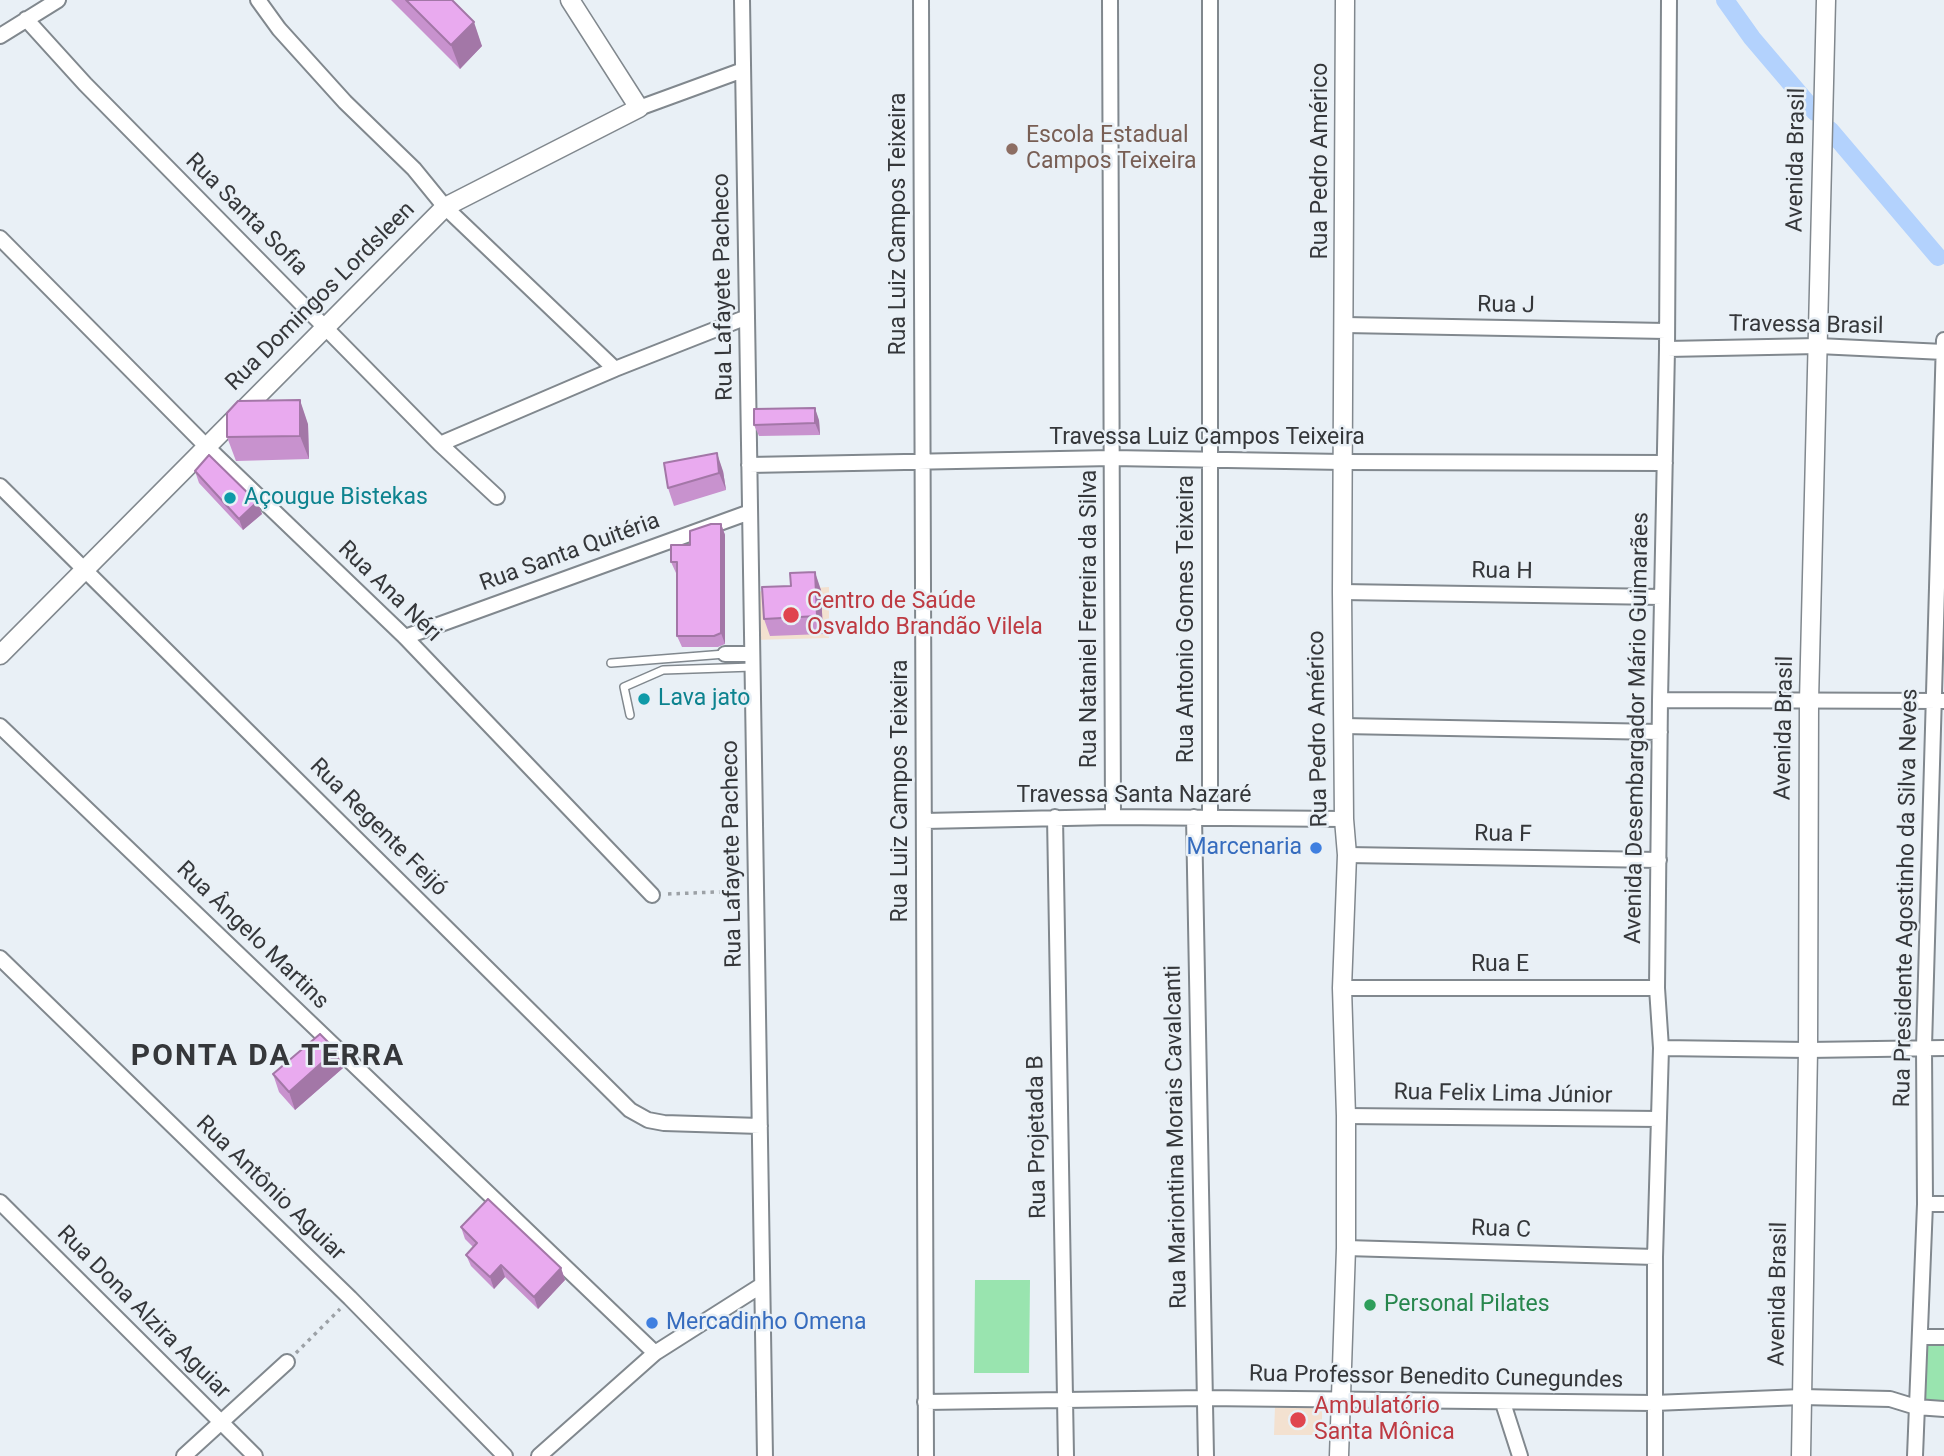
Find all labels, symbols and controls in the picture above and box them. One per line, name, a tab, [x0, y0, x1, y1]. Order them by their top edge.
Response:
street label: Rua Pedro Américo	[1307, 63, 1335, 259]
street label: Avenida Brasil	[1782, 88, 1812, 232]
street label: Rua Luiz Campos Teixeira	[885, 93, 913, 355]
place label: Escola Estadual Campos Teixeira	[1026, 122, 1196, 176]
marker: Escola Estadual Campos Teixeira	[1004, 141, 1020, 157]
street label: Rua Santa Sofia	[179, 148, 313, 282]
street label: Rua Lafayete Pacheco	[708, 173, 740, 401]
street label: Rua Domingos Lordsleen	[221, 197, 421, 397]
street label: Rua J	[1477, 292, 1535, 320]
street label: Travessa Brasil	[1728, 311, 1884, 341]
street label: Travessa Luiz Campos Teixeira	[1049, 424, 1365, 452]
street label: Rua Nataniel Ferreira da Silva	[1076, 470, 1104, 768]
street label: Rua Antonio Gomes Teixeira	[1173, 475, 1201, 763]
place label: Açougue Bistekas	[244, 484, 428, 512]
marker: Açougue Bistekas	[222, 490, 238, 506]
street label: Rua Santa Quitéria	[476, 508, 664, 598]
street label: Avenida Desembargador Mário Guimarães	[1620, 512, 1656, 944]
street label: Rua Ana Néri	[332, 536, 446, 648]
street label: Rua H	[1471, 558, 1533, 586]
place label: Centro de Saúde Osvaldo Brandão Vilela	[807, 588, 1043, 642]
marker: Centro de Saúde Osvaldo Brandão Vilela	[781, 605, 801, 625]
street label: Rua Pedro Américo	[1303, 630, 1335, 828]
street label: Avenida Brasil	[1770, 656, 1800, 800]
street label: Rua Luiz Campos Teixeira	[887, 660, 915, 922]
place label: Lava jato	[658, 685, 750, 713]
street label: Rua Presidente Agostinho da Silva Neves	[1890, 688, 1924, 1108]
marker: Lava jato	[636, 691, 652, 707]
street label: Rua Lafayete Pacheco	[717, 740, 749, 968]
street label: Rua Regente Feijó	[303, 753, 453, 903]
street label: Travessa Santa Nazaré	[1017, 782, 1251, 810]
street label: Rua F	[1474, 821, 1532, 849]
place label: Marcenaria	[1186, 834, 1302, 862]
marker: Marcenaria	[1308, 840, 1324, 856]
street label: Rua Ângelo Martins	[170, 856, 334, 1016]
street label: Rua E	[1471, 951, 1529, 979]
street label: Rua Mariontina Morais Cavalcanti	[1160, 965, 1194, 1309]
district label: PONTA DA TERRA	[133, 1039, 403, 1075]
street label: Rua Projetada B	[1023, 1055, 1053, 1219]
street label: Rua Felix Lima Júnior	[1393, 1079, 1613, 1111]
street label: Rua Antônio Aguiar	[190, 1111, 350, 1267]
street label: Rua C	[1471, 1215, 1531, 1245]
street label: Rua Dona Alzira Aguiar	[51, 1221, 235, 1405]
street label: Avenida Brasil	[1764, 1222, 1794, 1366]
place label: Personal Pilates	[1384, 1291, 1550, 1319]
marker: Personal Pilates	[1362, 1297, 1378, 1313]
place label: Mercadinho Omena	[666, 1309, 867, 1337]
marker: Mercadinho Omena	[644, 1315, 660, 1331]
street label: Rua Professor Benedito Cunegundes	[1249, 1361, 1623, 1395]
place label: Ambulatório Santa Mônica	[1314, 1393, 1455, 1447]
marker: Ambulatório Santa Mônica	[1288, 1410, 1308, 1430]

